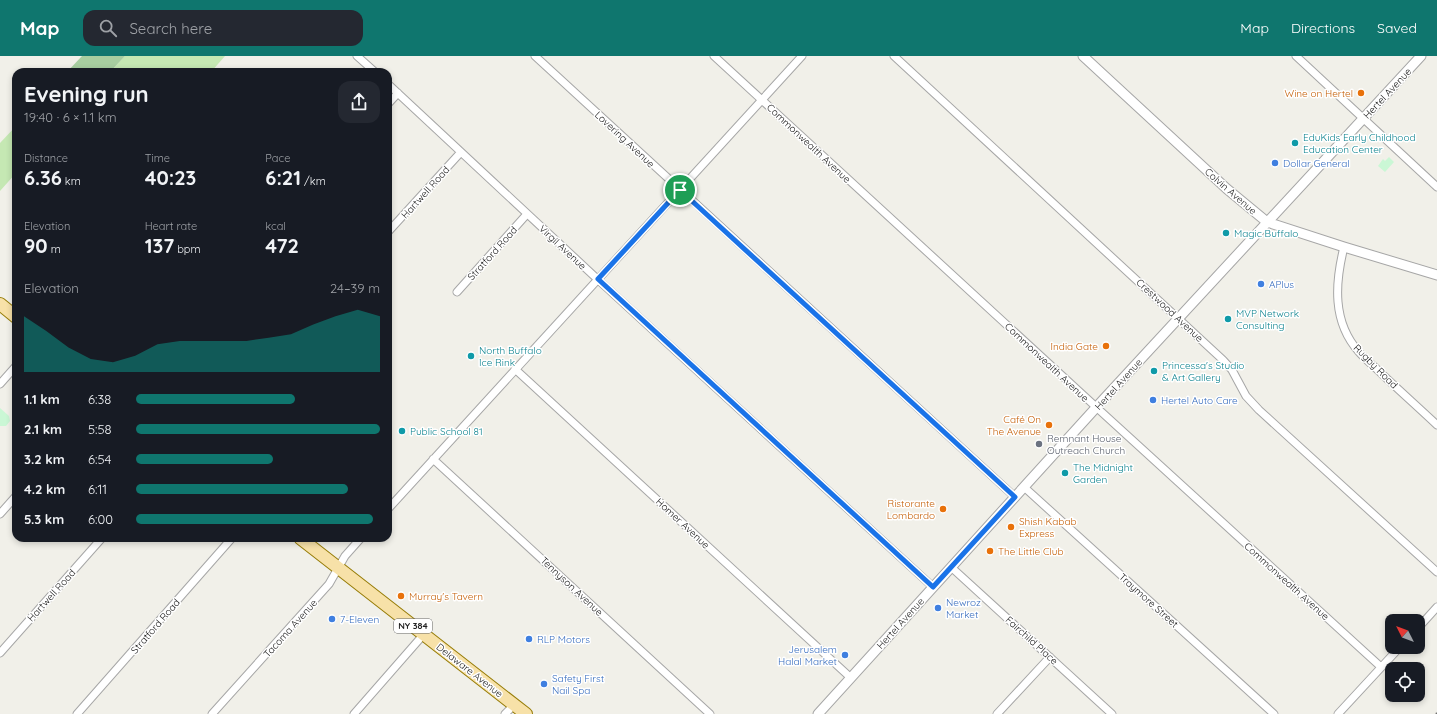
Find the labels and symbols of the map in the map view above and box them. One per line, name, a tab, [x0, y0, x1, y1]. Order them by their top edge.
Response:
street label: Hertel Avenue	[1360, 65, 1414, 122]
place label: Wine on Hertel	[1285, 87, 1353, 100]
marker: Wine on Hertel	[1356, 88, 1366, 98]
street label: Commonwealth Avenue	[764, 101, 854, 186]
street label: Lovering Avenue	[592, 108, 658, 171]
place label: EduKids Early Childhood Education Center	[1303, 131, 1416, 156]
marker: EduKids Early Childhood Education Center	[1290, 138, 1300, 148]
place label: Dollar General	[1283, 157, 1350, 170]
marker: Dollar General	[1270, 158, 1280, 168]
street label: Hartwell Road	[398, 163, 452, 221]
street label: Colvin Avenue	[1202, 165, 1260, 218]
pin	[663, 173, 697, 207]
street label: Virgil Avenue	[536, 222, 589, 273]
street label: Stratford Road	[465, 224, 520, 283]
place label: Magic Buffalo	[1234, 227, 1298, 240]
marker: Magic Buffalo	[1221, 228, 1231, 238]
street label: Crestwood Avenue	[1133, 276, 1206, 345]
place label: APlus	[1269, 278, 1294, 291]
marker: APlus	[1256, 279, 1266, 289]
place label: MVP Network Consulting	[1236, 307, 1299, 332]
marker: MVP Network Consulting	[1223, 314, 1233, 324]
street label: Commonwealth Avenue	[1002, 320, 1092, 405]
place label: India Gate	[1051, 340, 1098, 353]
marker: India Gate	[1101, 341, 1111, 351]
street label: Rugby Road	[1351, 341, 1401, 391]
place label: North Buffalo Ice Rink	[479, 344, 542, 369]
marker: North Buffalo Ice Rink	[466, 351, 476, 361]
street label: Hertel Avenue	[1092, 356, 1145, 413]
place label: Princessa's Studio & Art Gallery	[1162, 359, 1244, 384]
marker: Princessa's Studio & Art Gallery	[1149, 366, 1159, 376]
place label: Hertel Auto Care	[1161, 394, 1238, 407]
marker: Hertel Auto Care	[1148, 395, 1158, 405]
place label: Café On The Avenue	[987, 413, 1041, 438]
marker: Café On The Avenue	[1044, 420, 1054, 430]
place label: Public School 81	[410, 425, 483, 438]
marker: Public School 81	[397, 426, 407, 436]
place label: Remnant House Outreach Church	[1047, 432, 1125, 457]
marker: Remnant House Outreach Church	[1034, 439, 1044, 449]
place label: The Midnight Garden	[1073, 461, 1133, 486]
marker: The Midnight Garden	[1060, 468, 1070, 478]
street label: Homer Avenue	[653, 495, 713, 552]
place label: Ristorante Lombardo	[887, 497, 935, 522]
marker: Ristorante Lombardo	[938, 504, 948, 514]
place label: Shish Kabab Express	[1019, 515, 1077, 540]
marker: Shish Kabab Express	[1006, 522, 1016, 532]
street label: Commonwealth Avenue	[1241, 540, 1332, 623]
place label: The Little Club	[998, 545, 1063, 558]
marker: The Little Club	[985, 546, 995, 556]
street label: Tennyson Avenue	[538, 554, 606, 619]
street label: Hartwell Road	[24, 566, 78, 624]
street label: Traymore Street	[1116, 570, 1181, 631]
place label: Murray's Tavern	[409, 590, 483, 603]
marker: Murray's Tavern	[396, 591, 406, 601]
street label: Hertel Avenue	[874, 595, 927, 652]
street label: Stratford Road	[128, 596, 183, 656]
street label: Tacoma Avenue	[261, 596, 320, 660]
place label: Newroz Market	[946, 596, 981, 621]
marker: Newroz Market	[933, 603, 943, 613]
place label: 7-Eleven	[340, 613, 379, 626]
street label: Fairchild Place	[1003, 613, 1061, 668]
marker: 7-Eleven	[327, 614, 337, 624]
north arrow	[1385, 614, 1425, 654]
road number: NY 384	[394, 619, 432, 633]
place label: RLP Motors	[537, 633, 590, 646]
marker: RLP Motors	[524, 634, 534, 644]
street label: Delaware Avenue	[434, 640, 506, 701]
place label: Jerusalem Halal Market	[778, 643, 838, 668]
marker: Jerusalem Halal Market	[840, 650, 850, 660]
place label: Safety First Nail Spa	[552, 672, 605, 697]
marker: Safety First Nail Spa	[539, 679, 549, 689]

